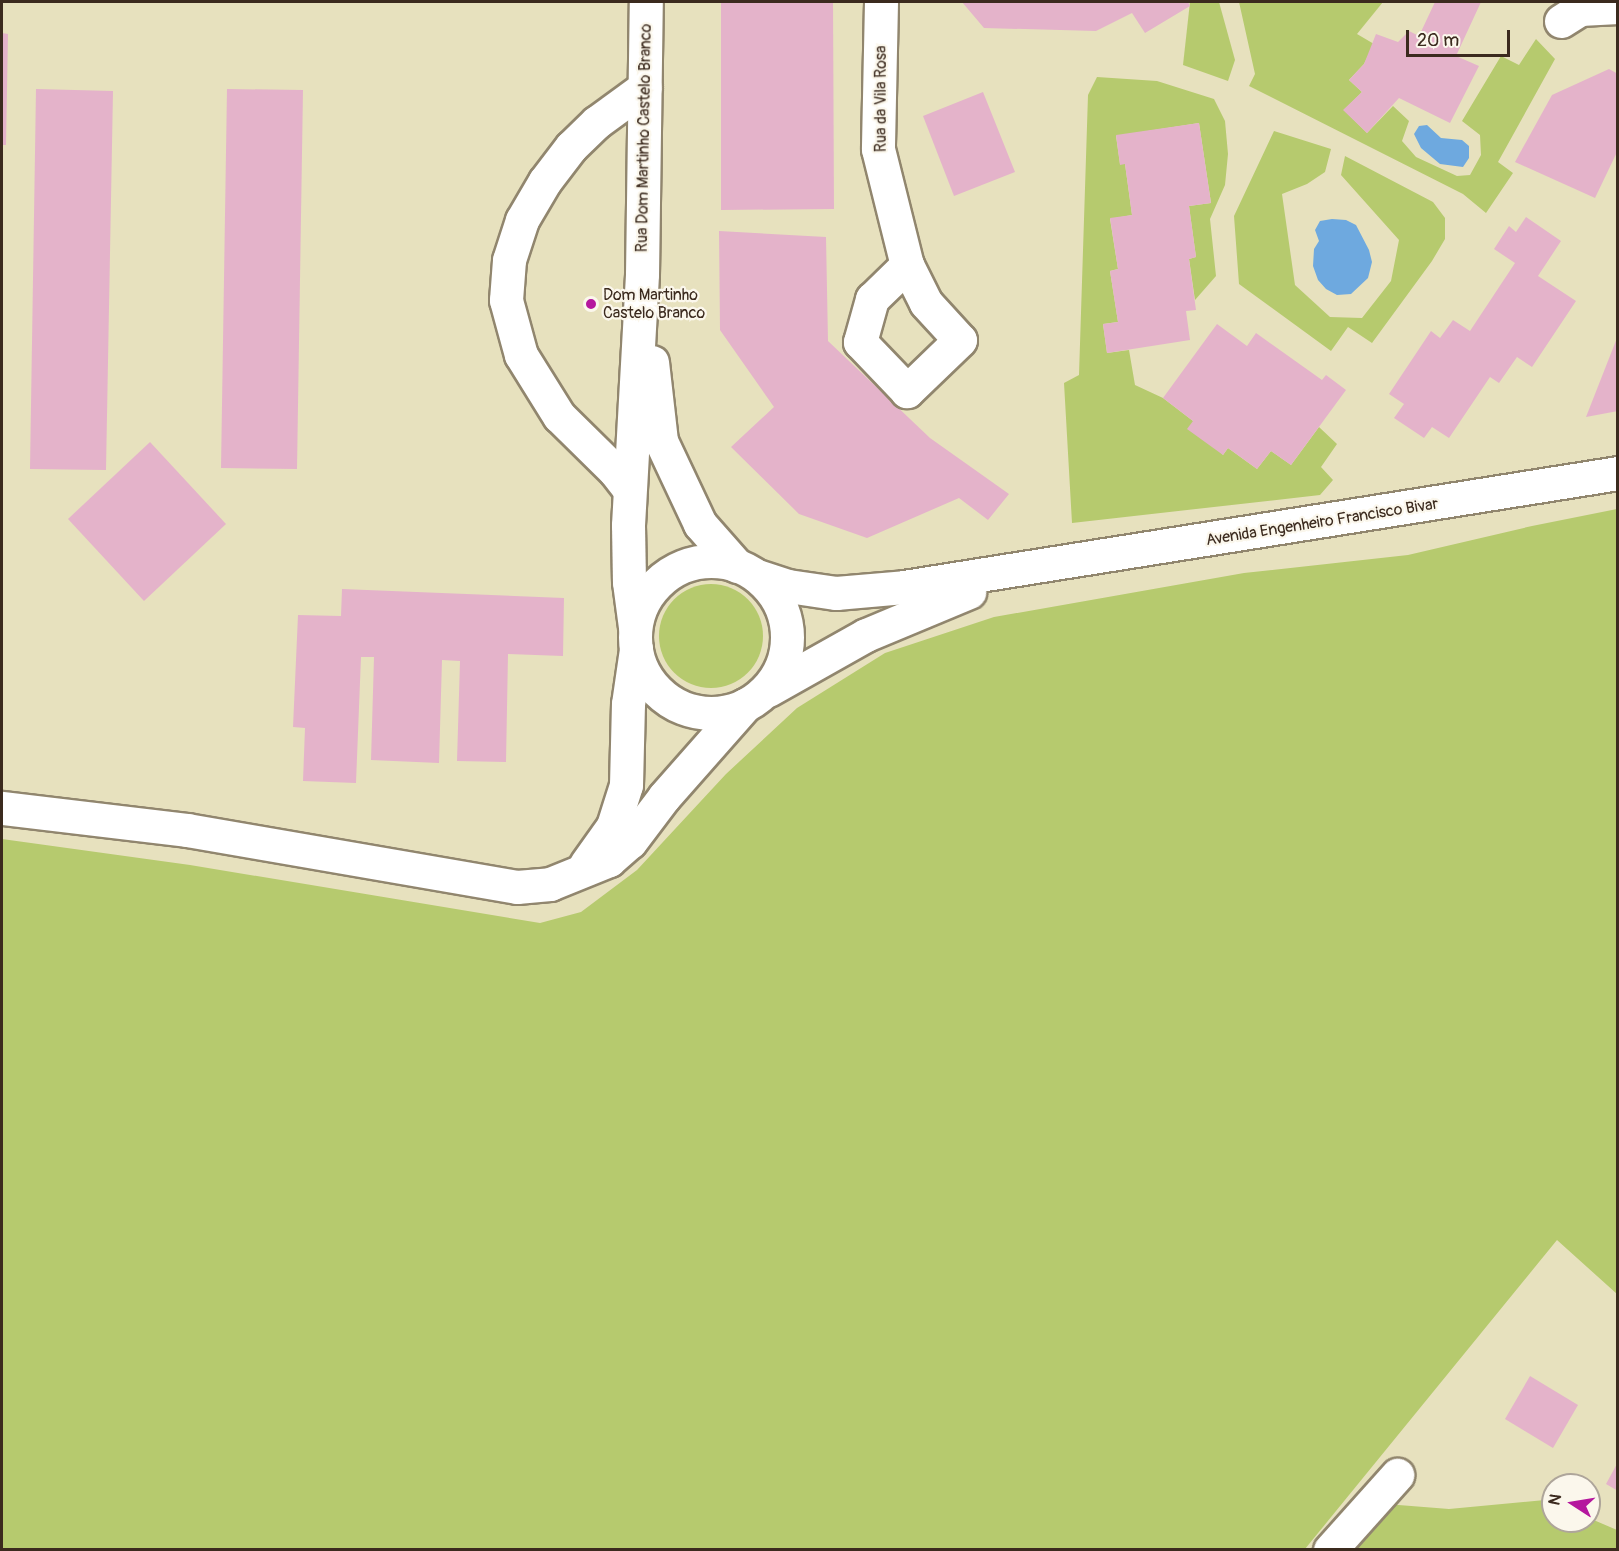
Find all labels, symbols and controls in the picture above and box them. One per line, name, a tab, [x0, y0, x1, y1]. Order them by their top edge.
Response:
scale bar	[1409, 18, 1512, 56]
street label: Rua Dom Martinho Castelo Branco	[632, 24, 656, 252]
text: 20 m	[1417, 29, 1459, 52]
street label: Rua da Vila Rosa	[871, 46, 891, 152]
place label: Dom Martinho Castelo Branco	[603, 285, 705, 323]
marker: Dom Martinho Castelo Branco	[584, 297, 598, 311]
street label: Avenida Engenheiro Francisco Bivar	[1204, 494, 1440, 550]
north arrow	[1541, 1473, 1601, 1533]
text: N	[1544, 1492, 1566, 1507]

